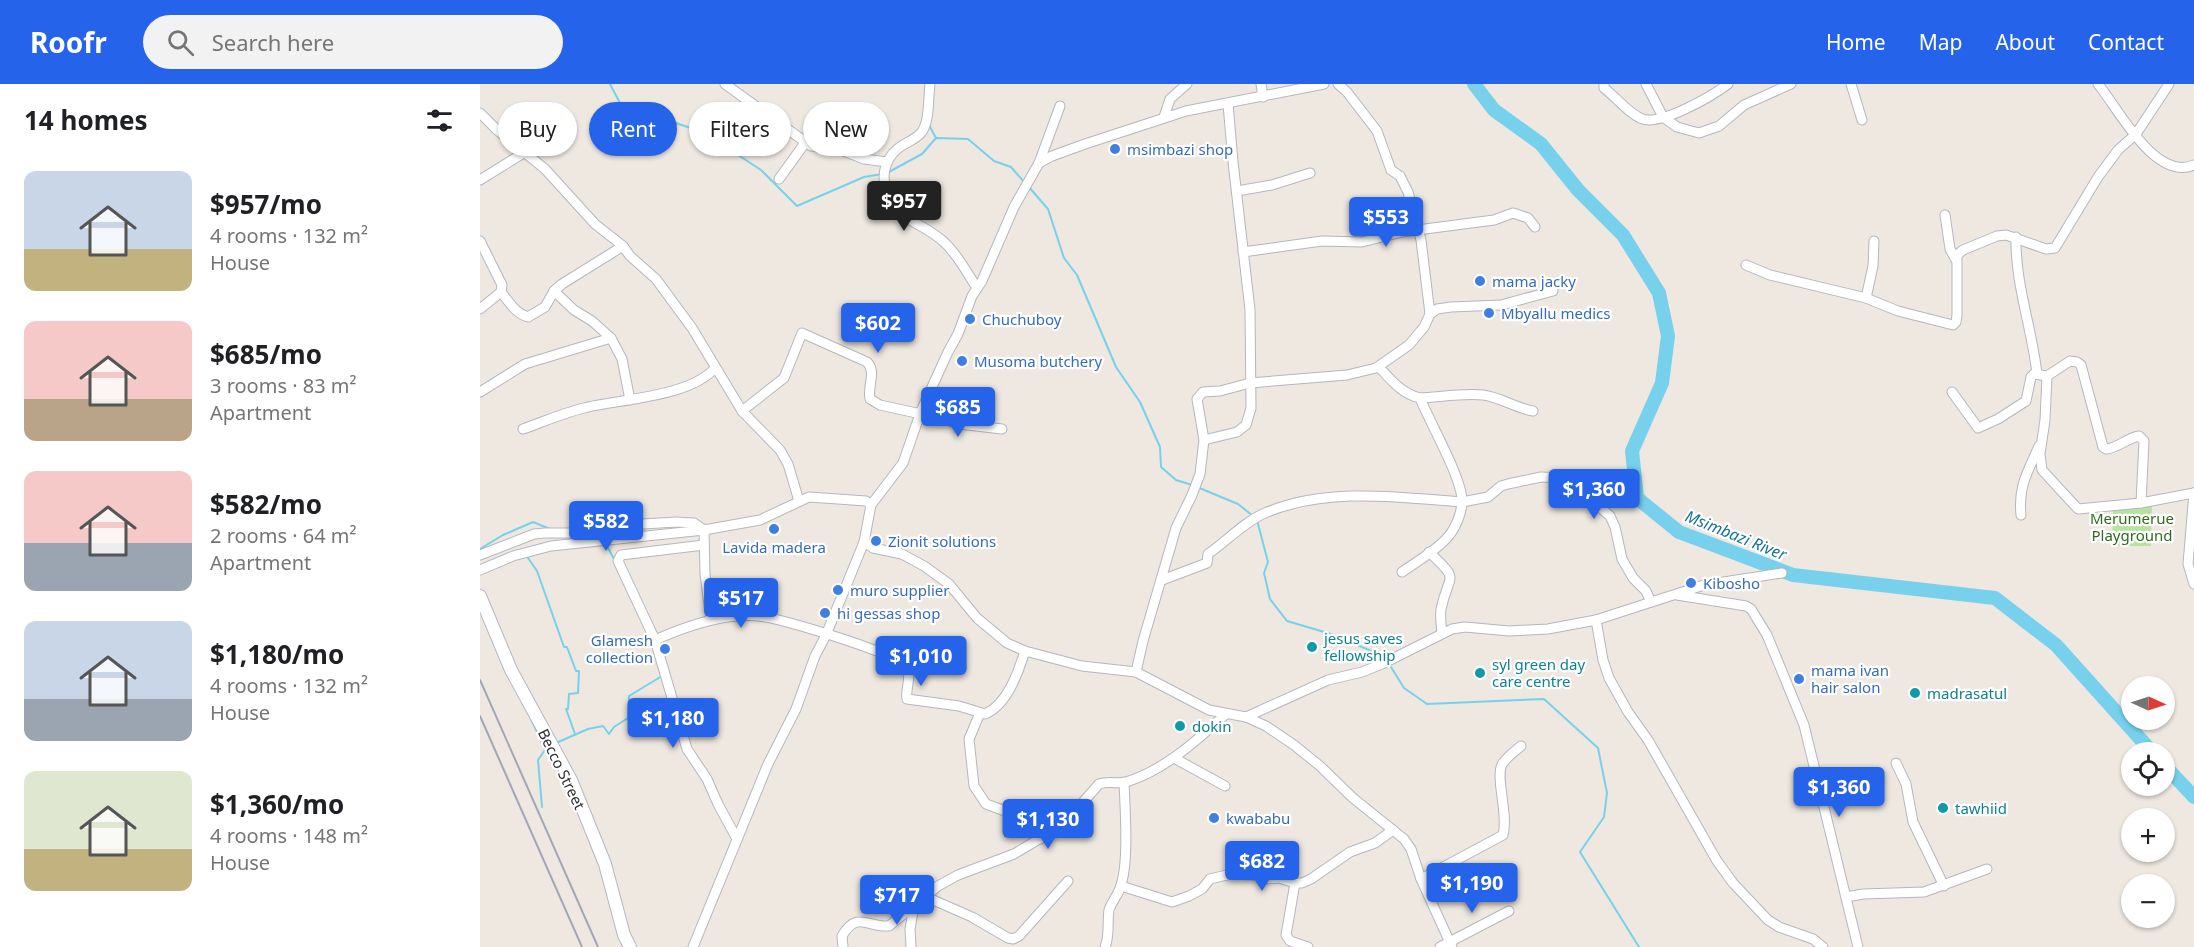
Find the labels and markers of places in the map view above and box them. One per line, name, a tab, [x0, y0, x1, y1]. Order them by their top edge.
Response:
place label: msimbazi shop	[1127, 139, 1233, 159]
marker: msimbazi shop	[1108, 142, 1122, 156]
pin: $957	[868, 181, 940, 232]
pin: $553	[1350, 197, 1422, 248]
place label: mama jacky	[1492, 271, 1576, 291]
marker: mama jacky	[1473, 274, 1487, 288]
pin: $602	[842, 303, 914, 354]
place label: Mbyallu medics	[1501, 303, 1610, 323]
marker: Mbyallu medics	[1482, 306, 1496, 320]
place label: Chuchuboy	[982, 309, 1062, 329]
marker: Chuchuboy	[963, 312, 977, 326]
place label: Musoma butchery	[974, 351, 1103, 371]
marker: Musoma butchery	[955, 354, 969, 368]
pin: $685	[922, 387, 994, 438]
pin: $1,360	[1545, 469, 1643, 520]
pin: $582	[570, 501, 642, 552]
marker: Lavida madera	[767, 522, 781, 536]
place label: Zionit solutions	[888, 531, 996, 551]
marker: Zionit solutions	[869, 534, 883, 548]
place label: Lavida madera	[722, 537, 826, 557]
place label: Kibosho	[1703, 573, 1760, 593]
marker: Kibosho	[1684, 576, 1698, 590]
pin: $517	[705, 578, 777, 629]
place label: muro supplier	[850, 580, 949, 600]
marker: muro supplier	[831, 583, 845, 597]
place label: hi gessas shop	[837, 603, 940, 623]
marker: hi gessas shop	[818, 606, 832, 620]
place label: jesus saves fellowship	[1323, 628, 1403, 665]
place label: Glamesh collection	[586, 630, 653, 667]
pin: $1,010	[872, 636, 970, 687]
marker: jesus saves fellowship	[1305, 640, 1319, 654]
marker: Glamesh collection	[658, 642, 672, 656]
place label: syl green day care centre	[1492, 654, 1585, 691]
place label: mama ivan hair salon	[1811, 660, 1889, 697]
marker: syl green day care centre	[1473, 666, 1487, 680]
marker: mama ivan hair salon	[1792, 672, 1806, 686]
place label: madrasatul	[1927, 683, 2007, 703]
marker: madrasatul	[1908, 686, 1922, 700]
pin: $1,180	[624, 698, 722, 749]
place label: dokin	[1192, 716, 1231, 736]
marker: dokin	[1173, 719, 1187, 733]
pin: $1,360	[1790, 767, 1888, 818]
place label: tawhiid	[1955, 798, 2007, 818]
pin: $1,130	[999, 799, 1097, 850]
marker: tawhiid	[1936, 801, 1950, 815]
place label: kwababu	[1226, 808, 1290, 828]
marker: kwababu	[1207, 811, 1221, 825]
pin: $682	[1226, 841, 1298, 892]
pin: $1,190	[1423, 863, 1521, 914]
pin: $717	[861, 875, 933, 926]

